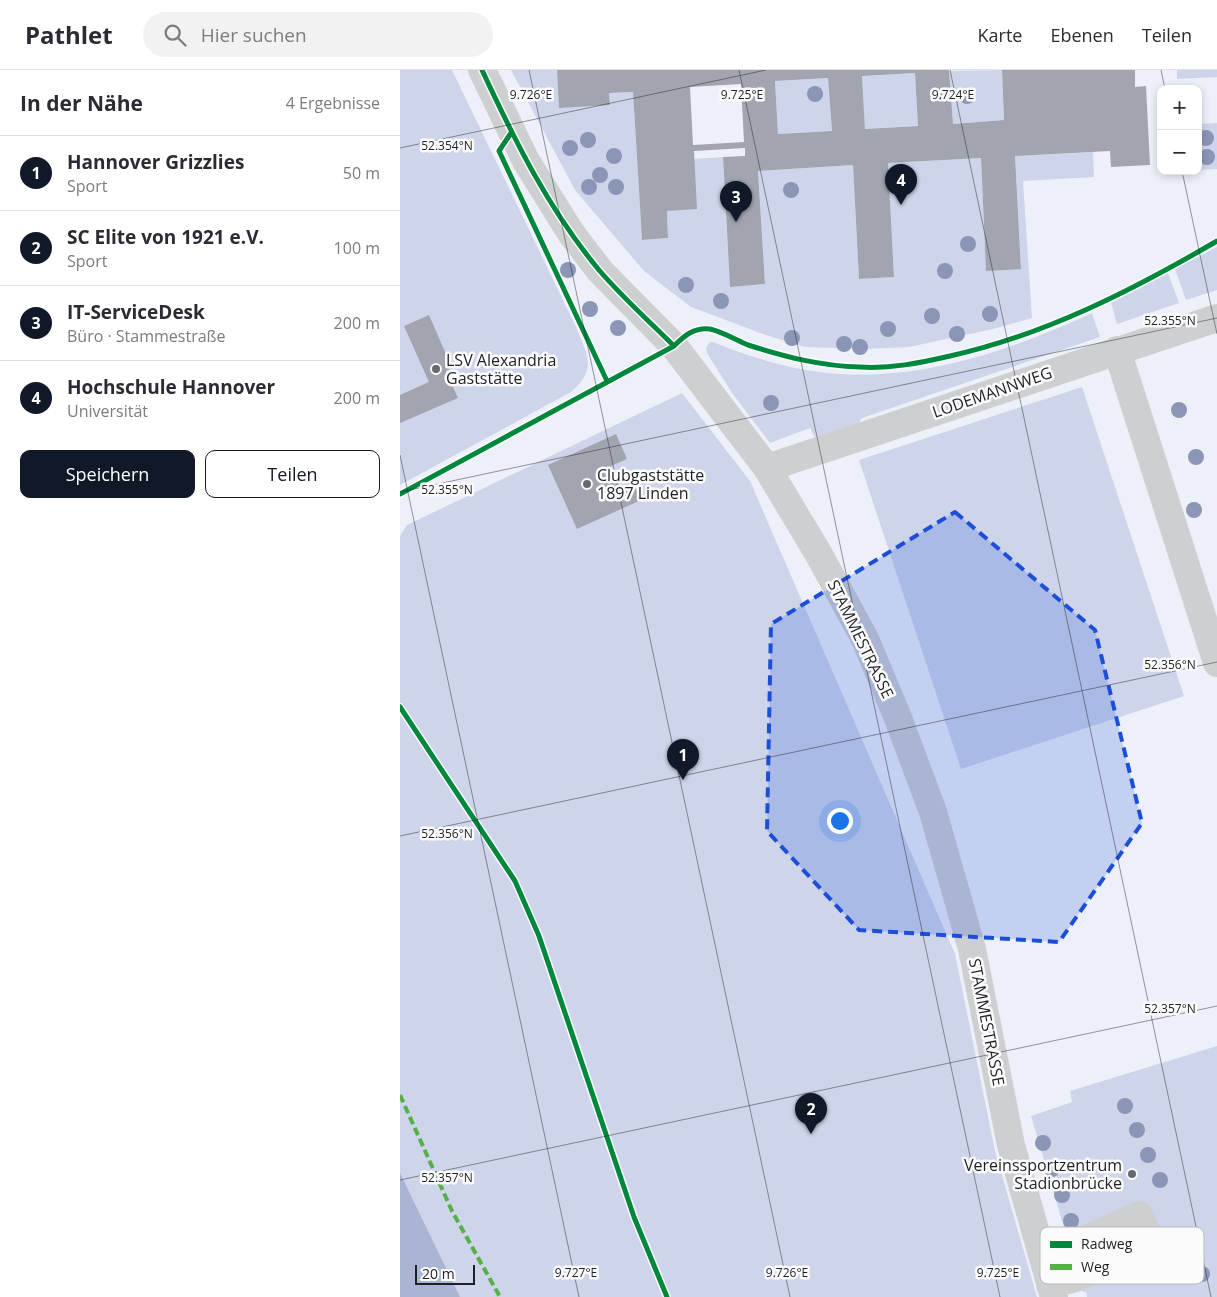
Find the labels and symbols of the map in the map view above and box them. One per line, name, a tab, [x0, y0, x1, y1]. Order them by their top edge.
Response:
text: 9.726°E	[510, 86, 552, 103]
text: 9.725°E	[721, 86, 763, 103]
text: 9.724°E	[932, 86, 974, 103]
text: 52.354°N	[421, 137, 473, 154]
pin: 4	[885, 164, 917, 205]
pin: 3	[720, 181, 752, 222]
text: 52.355°N	[1144, 312, 1196, 329]
place label: LSV Alexandria Gaststätte	[446, 349, 556, 389]
street label: LODEMANNWEG	[929, 361, 1055, 423]
marker: LSV Alexandria Gaststätte	[430, 363, 442, 375]
place label: Clubgaststätte 1897 Linden	[597, 464, 704, 504]
marker: Clubgaststätte 1897 Linden	[581, 478, 593, 490]
text: 52.355°N	[421, 481, 473, 498]
street label: STAMMESTRASSE	[823, 576, 899, 702]
text: 52.356°N	[1144, 656, 1196, 673]
pin: 1	[667, 739, 699, 780]
your location	[827, 808, 853, 834]
text: 52.356°N	[421, 825, 473, 842]
street label: STAMMESTRASSE	[964, 956, 1010, 1088]
text: 52.357°N	[1144, 1000, 1196, 1017]
pin: 2	[795, 1093, 827, 1134]
place label: Vereinssportzentrum Stadionbrücke	[964, 1154, 1122, 1194]
marker: Vereinssportzentrum Stadionbrücke	[1126, 1168, 1138, 1180]
text: 52.357°N	[421, 1169, 473, 1186]
legend	[1040, 1227, 1204, 1284]
text: Radweg	[1081, 1234, 1133, 1253]
text: Weg	[1081, 1257, 1110, 1276]
scale bar	[415, 1262, 475, 1285]
text: 9.727°E	[555, 1264, 597, 1281]
text: 9.726°E	[766, 1264, 808, 1281]
text: 9.725°E	[977, 1264, 1019, 1281]

